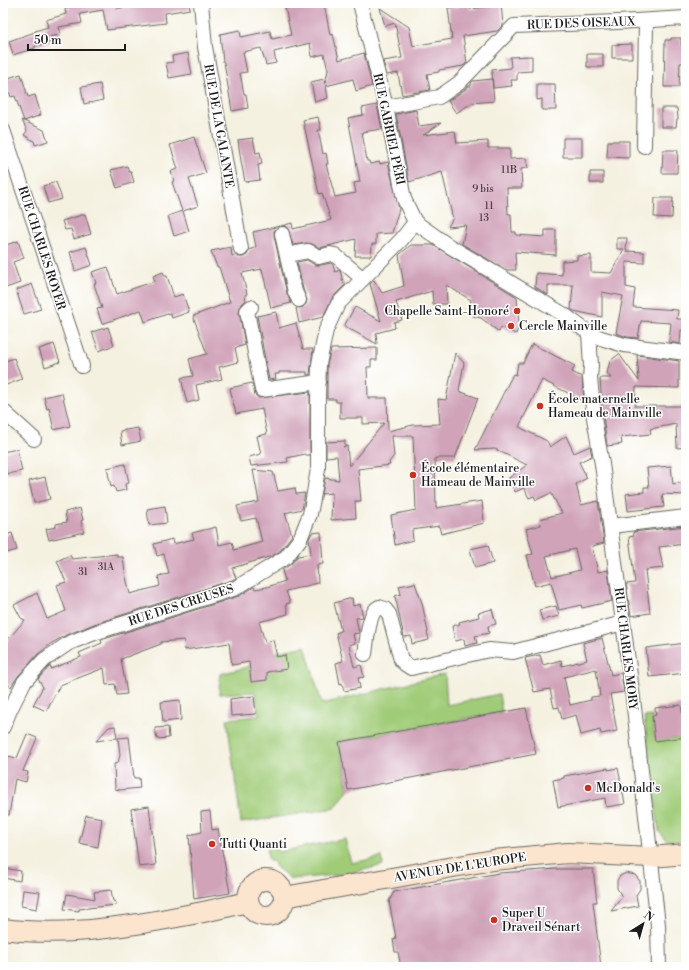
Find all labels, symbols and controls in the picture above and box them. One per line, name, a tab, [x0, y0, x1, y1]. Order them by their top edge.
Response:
street label: RUE DES OISEAUX	[527, 14, 636, 33]
scale bar	[28, 26, 125, 52]
text: 50 m	[34, 33, 62, 48]
street label: RUE DE LA GALANTE	[200, 63, 237, 189]
street label: RUE GABRIEL PÉRI	[369, 72, 410, 187]
house number: 11B	[501, 164, 517, 176]
house number: 9 bis	[472, 183, 494, 195]
street label: RUE CHARLES ROYER	[14, 184, 69, 313]
house number: 11	[485, 200, 494, 212]
house number: 13	[479, 212, 489, 224]
place label: Chapelle Saint-Honoré	[384, 304, 509, 319]
marker: Chapelle Saint-Honoré	[512, 306, 522, 316]
place label: Cercle Mainville	[519, 319, 607, 334]
marker: Cercle Mainville	[506, 321, 516, 331]
place label: École maternelle Hameau de Mainville	[548, 390, 662, 421]
marker: École maternelle Hameau de Mainville	[535, 401, 545, 411]
place label: École élémentaire Hameau de Mainville	[421, 459, 535, 490]
marker: École élémentaire Hameau de Mainville	[408, 470, 418, 480]
house number: 31A	[98, 561, 115, 573]
house number: 31	[78, 566, 88, 578]
street label: RUE DES CREUSES	[126, 581, 236, 630]
street label: RUE CHARLES MORY	[611, 587, 641, 713]
place label: McDonald's	[596, 781, 660, 796]
marker: McDonald's	[583, 783, 593, 793]
place label: Tutti Quanti	[220, 837, 287, 852]
marker: Tutti Quanti	[207, 839, 217, 849]
street label: AVENUE DE L'EUROPE	[392, 850, 527, 886]
north arrow	[623, 904, 663, 944]
place label: Super U Draveil Sénart	[502, 906, 581, 935]
text: N	[641, 909, 656, 925]
marker: Super U Draveil Sénart	[489, 915, 499, 925]

